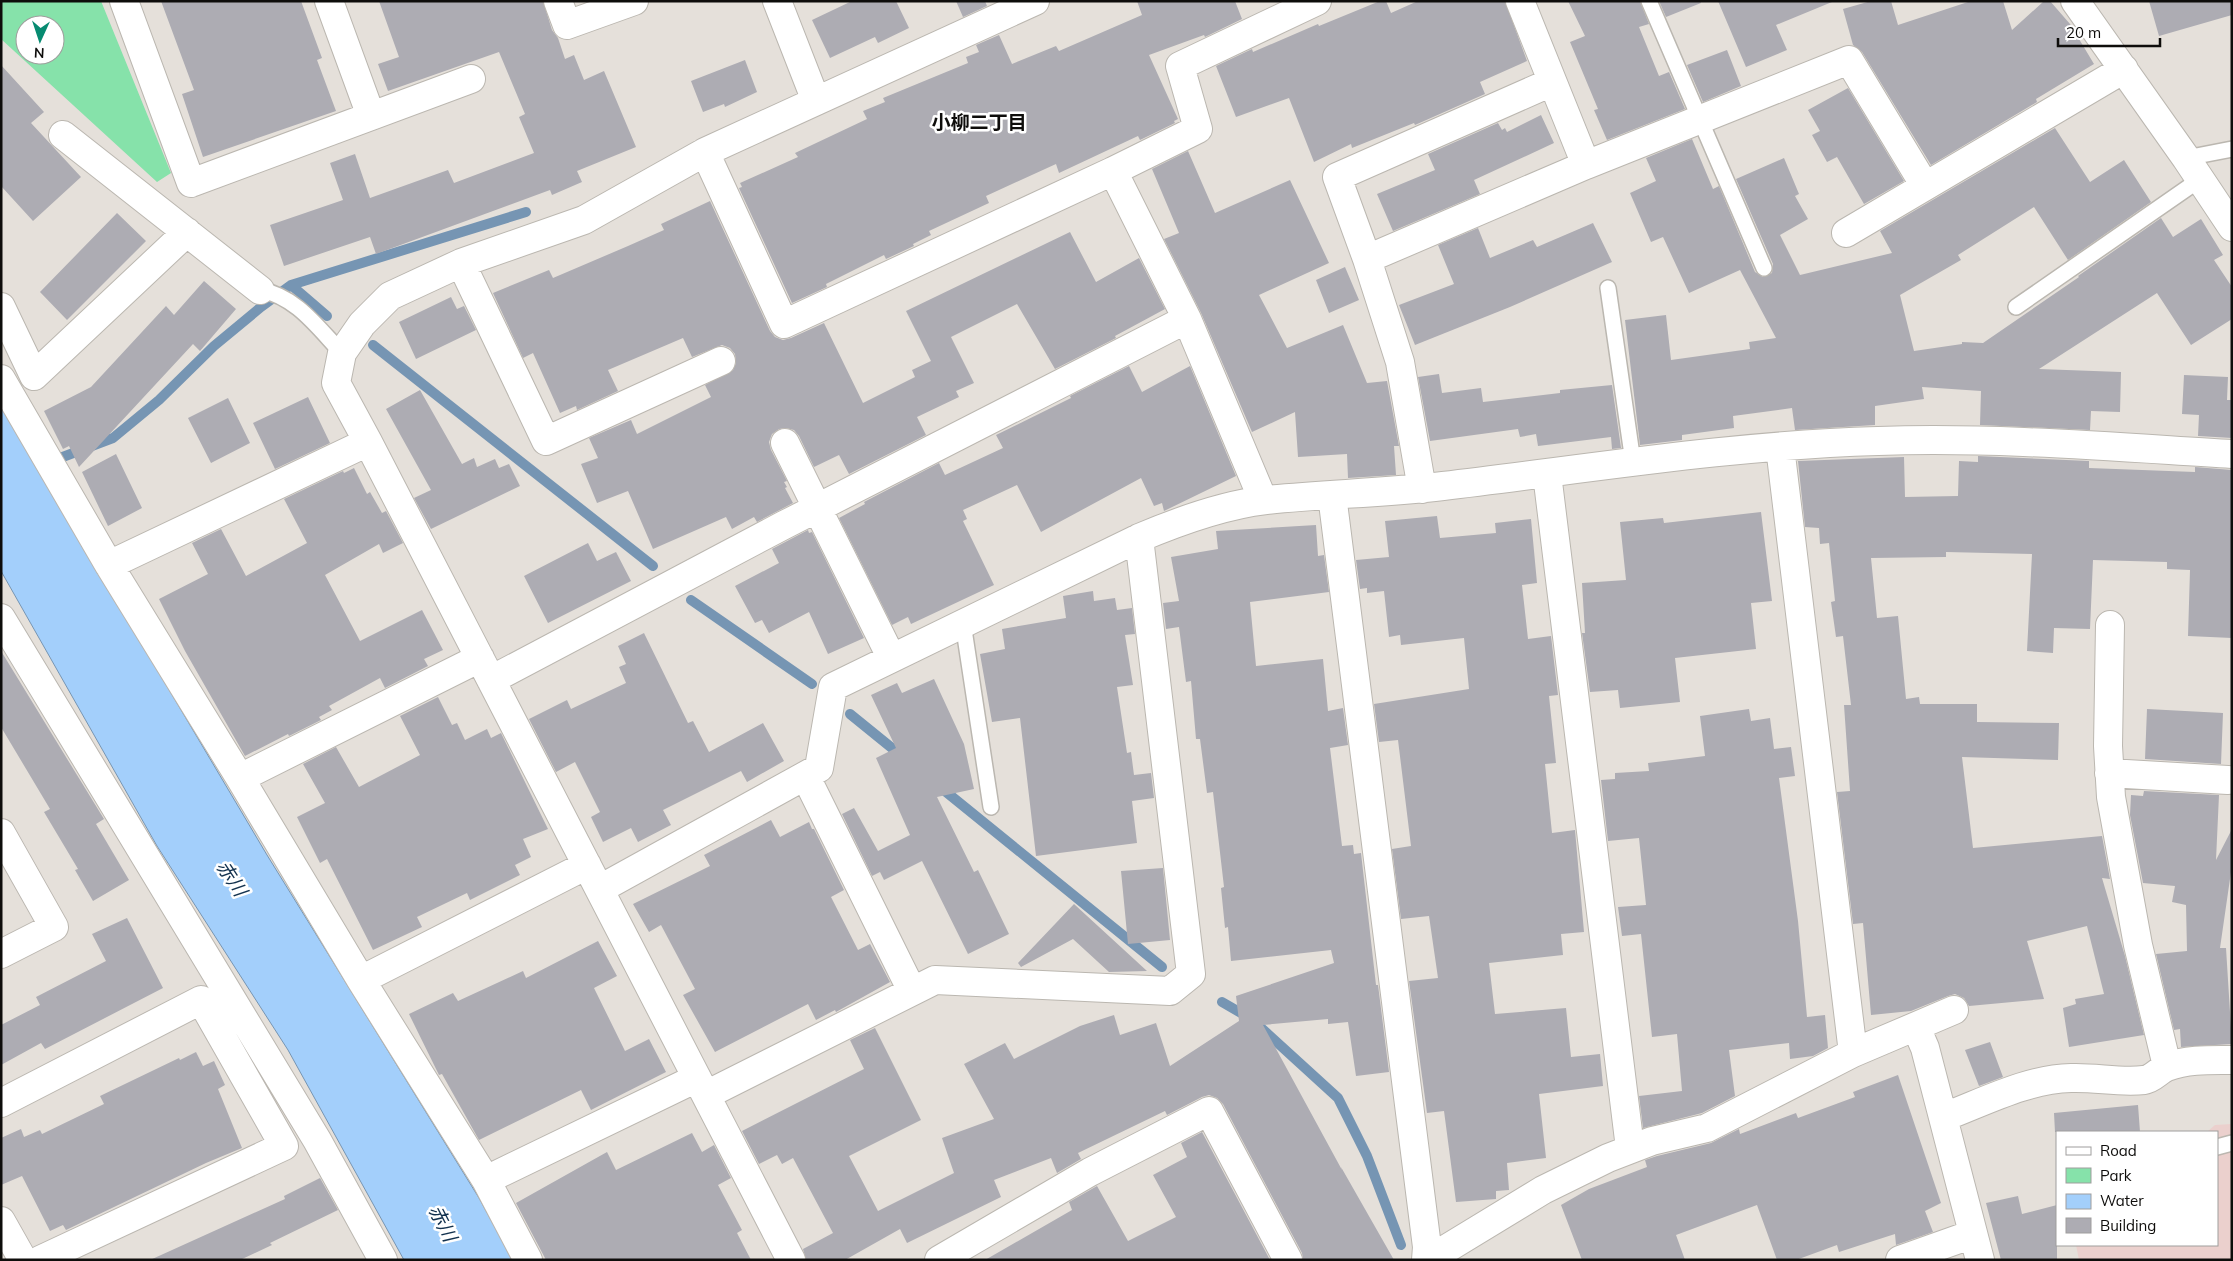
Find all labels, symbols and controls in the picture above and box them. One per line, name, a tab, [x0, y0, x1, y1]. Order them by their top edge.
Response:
north arrow	[15, 15, 65, 65]
scale bar	[2058, 15, 2160, 47]
text: 20 m	[2066, 23, 2101, 42]
text: N	[34, 44, 45, 62]
district label: 小柳二丁目	[931, 110, 1027, 134]
water label: 赤川	[212, 856, 253, 902]
legend	[2056, 1131, 2218, 1246]
text: Road	[2100, 1141, 2137, 1160]
text: Park	[2100, 1166, 2132, 1185]
text: Water	[2100, 1191, 2144, 1210]
water label: 赤川	[424, 1201, 463, 1247]
text: Building	[2100, 1216, 2156, 1235]

